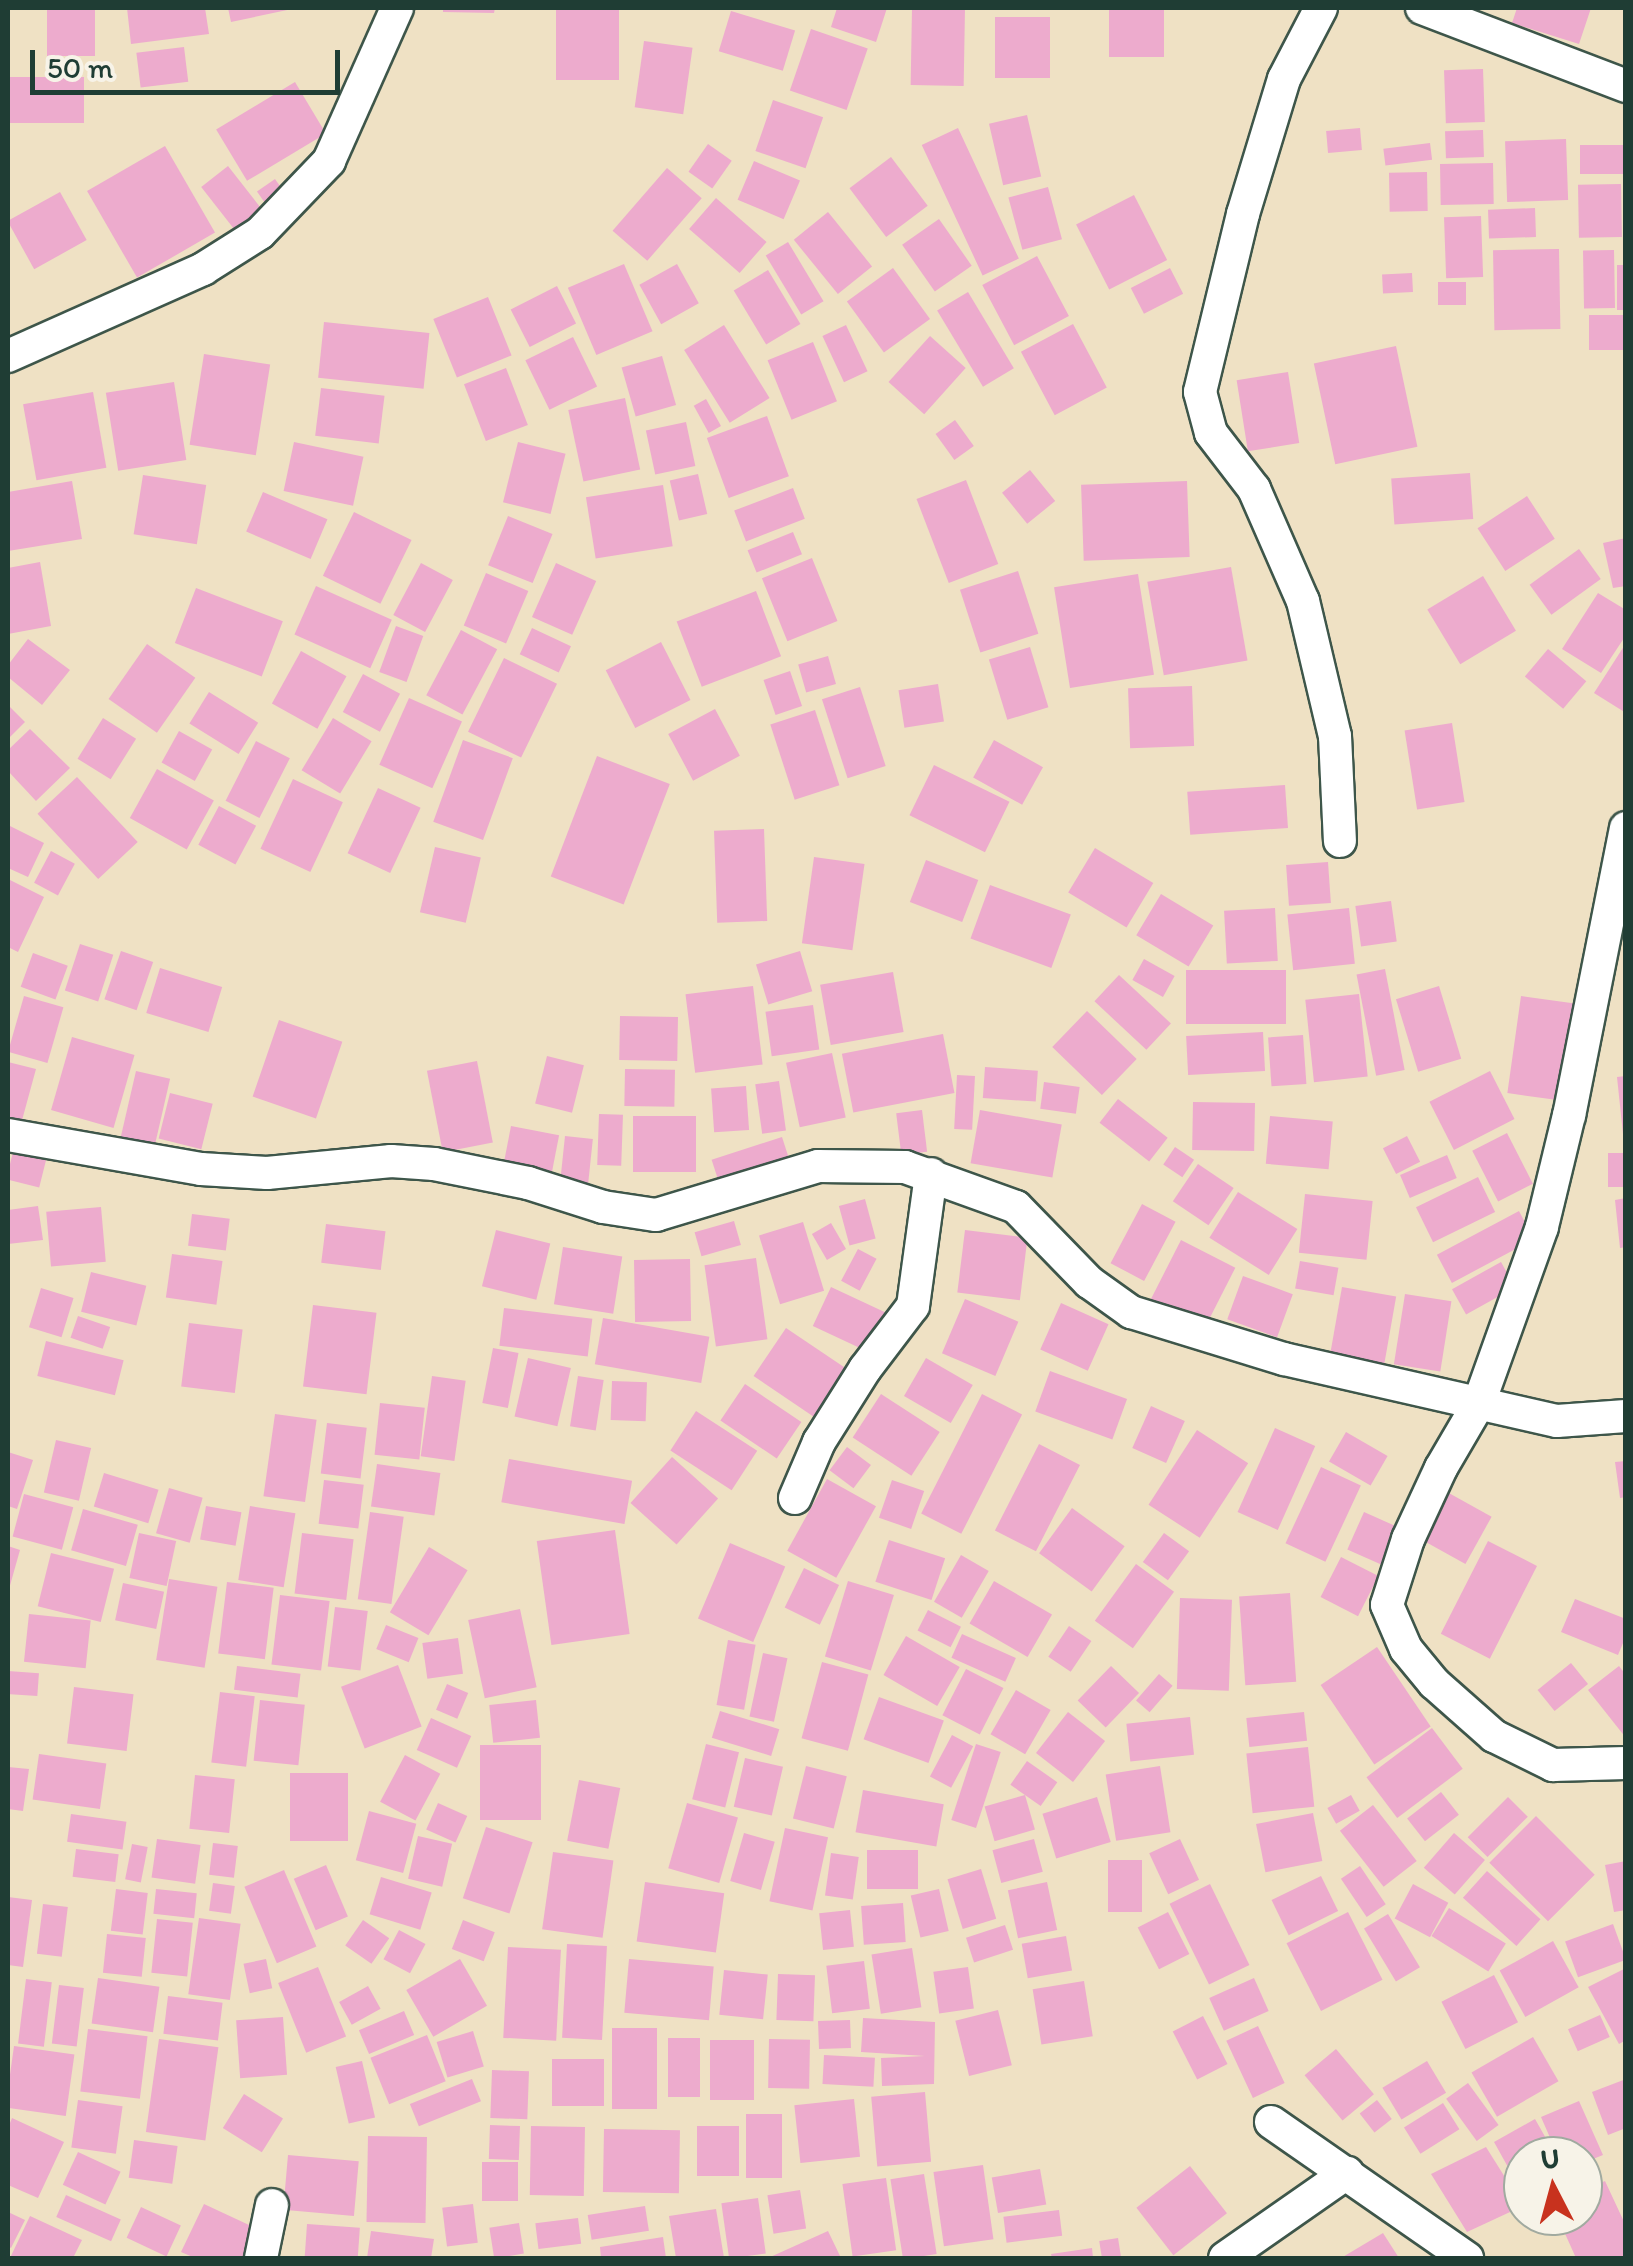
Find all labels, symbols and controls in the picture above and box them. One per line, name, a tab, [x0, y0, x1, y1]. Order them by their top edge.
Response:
scale bar	[35, 30, 345, 92]
text: 50 m	[47, 49, 113, 86]
north arrow	[1503, 2136, 1603, 2236]
text: U	[1539, 2140, 1561, 2176]

